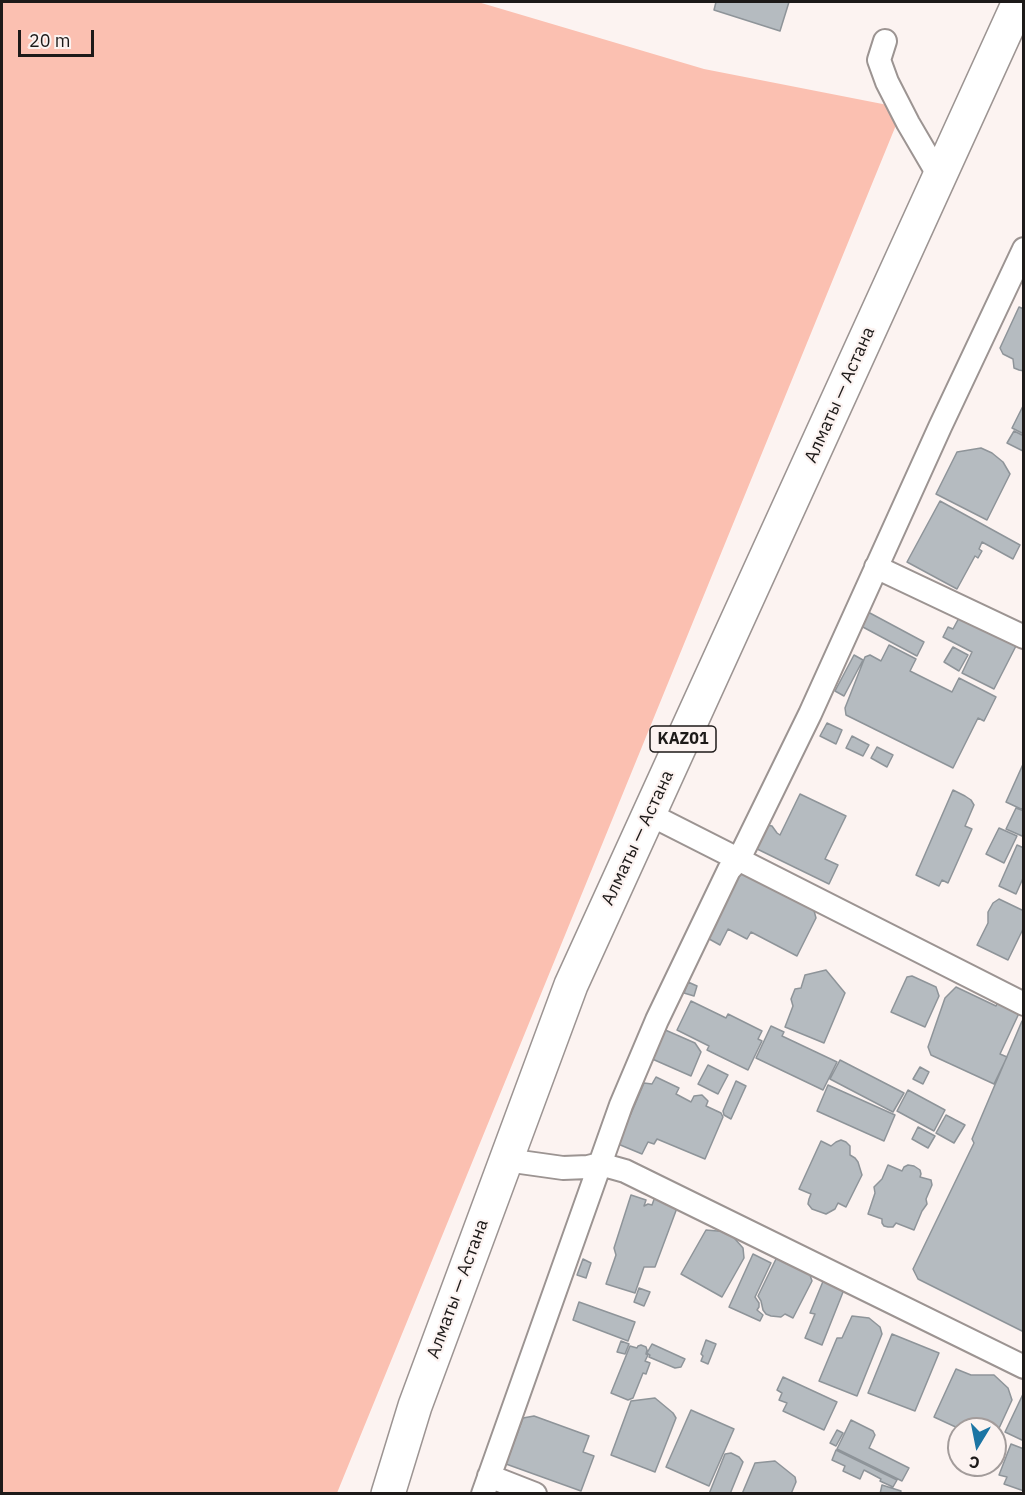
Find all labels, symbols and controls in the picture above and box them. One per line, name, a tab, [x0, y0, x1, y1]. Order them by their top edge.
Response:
scale bar	[21, 18, 98, 56]
text: 20 m	[29, 29, 71, 52]
street label: Алматы — Астана	[800, 324, 880, 466]
road number: KАZ01	[650, 726, 716, 752]
street label: Алматы — Астана	[597, 767, 679, 909]
street label: Алматы — Астана	[423, 1216, 493, 1362]
north arrow	[947, 1417, 1007, 1477]
text: С	[967, 1452, 981, 1474]

